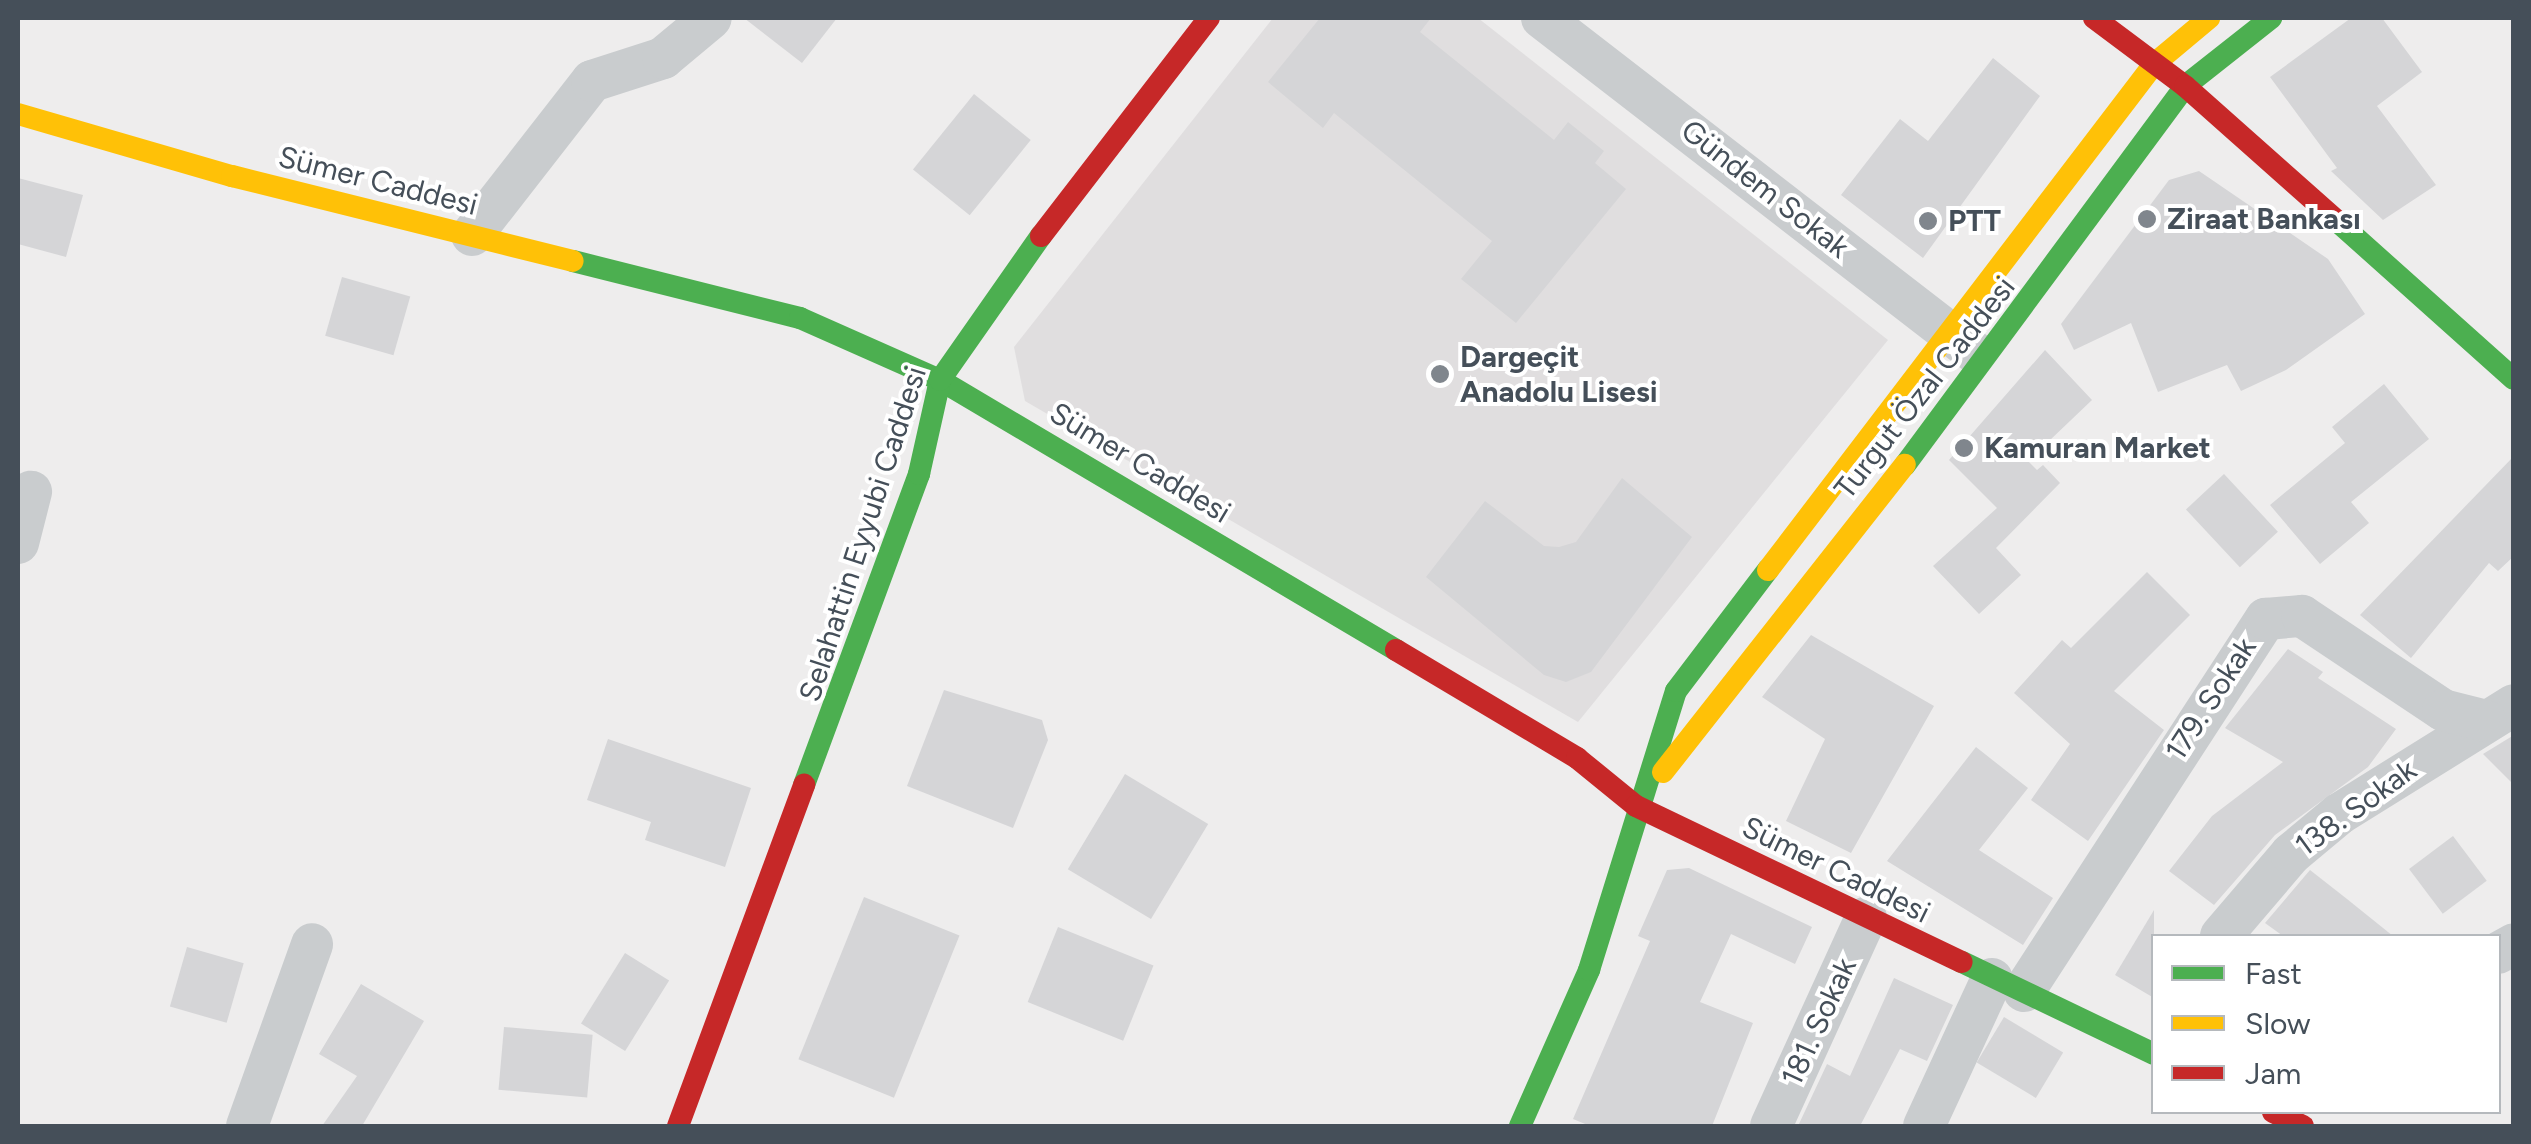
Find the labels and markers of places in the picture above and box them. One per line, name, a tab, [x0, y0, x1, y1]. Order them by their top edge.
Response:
place label: Ziraat Bankası	[2167, 201, 2361, 237]
place label: PTT	[1948, 203, 2001, 239]
marker: Ziraat Bankası	[2136, 208, 2158, 230]
marker: PTT	[1917, 210, 1939, 232]
place label: Dargeçit Anadolu Lisesi	[1460, 339, 1658, 410]
marker: Dargeçit Anadolu Lisesi	[1429, 363, 1451, 385]
place label: Kamuran Market	[1984, 430, 2211, 466]
marker: Kamuran Market	[1953, 437, 1975, 459]

